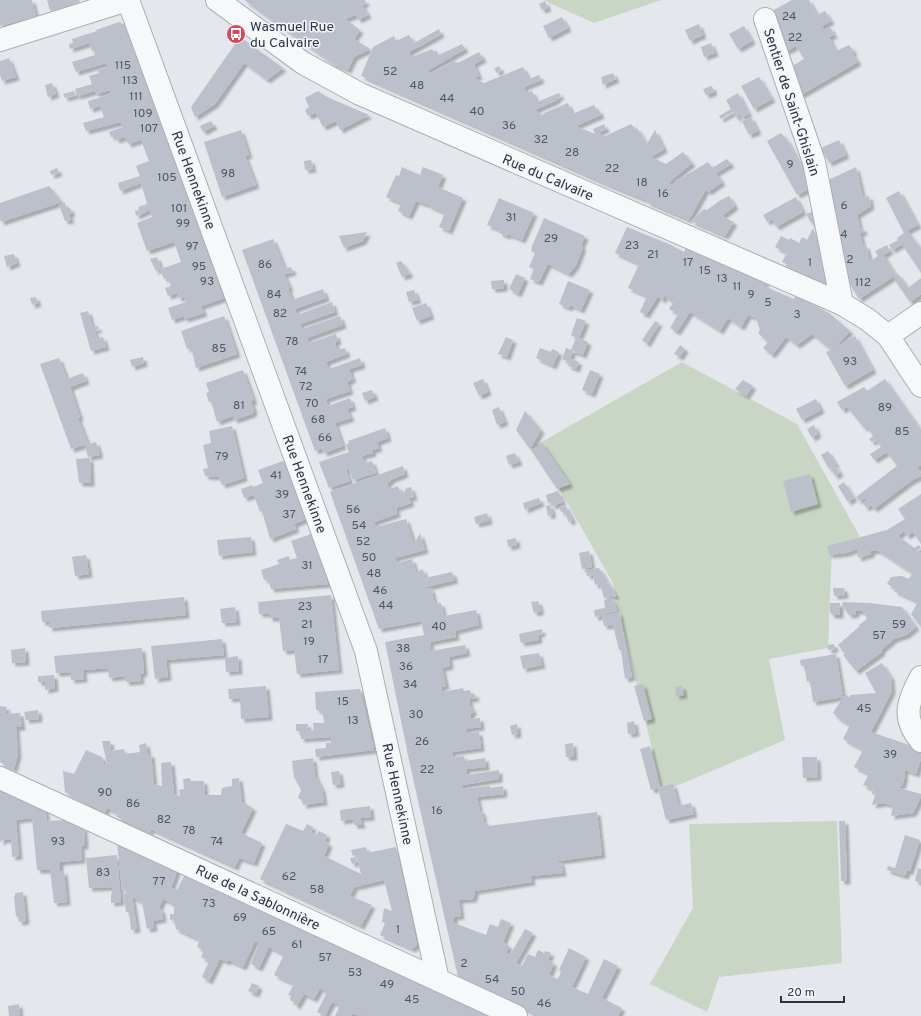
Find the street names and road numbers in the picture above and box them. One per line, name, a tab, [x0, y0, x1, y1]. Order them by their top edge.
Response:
street label: Sentier de Saint-Ghislain	[759, 26, 823, 179]
street label: Rue Hennekinne	[167, 129, 218, 232]
street label: Rue du Calvaire	[499, 152, 596, 205]
street label: Rue Hennekinne	[278, 433, 329, 536]
street label: Rue Hennekinne	[377, 742, 416, 847]
street label: Rue de la Sablonnière	[192, 862, 322, 935]

